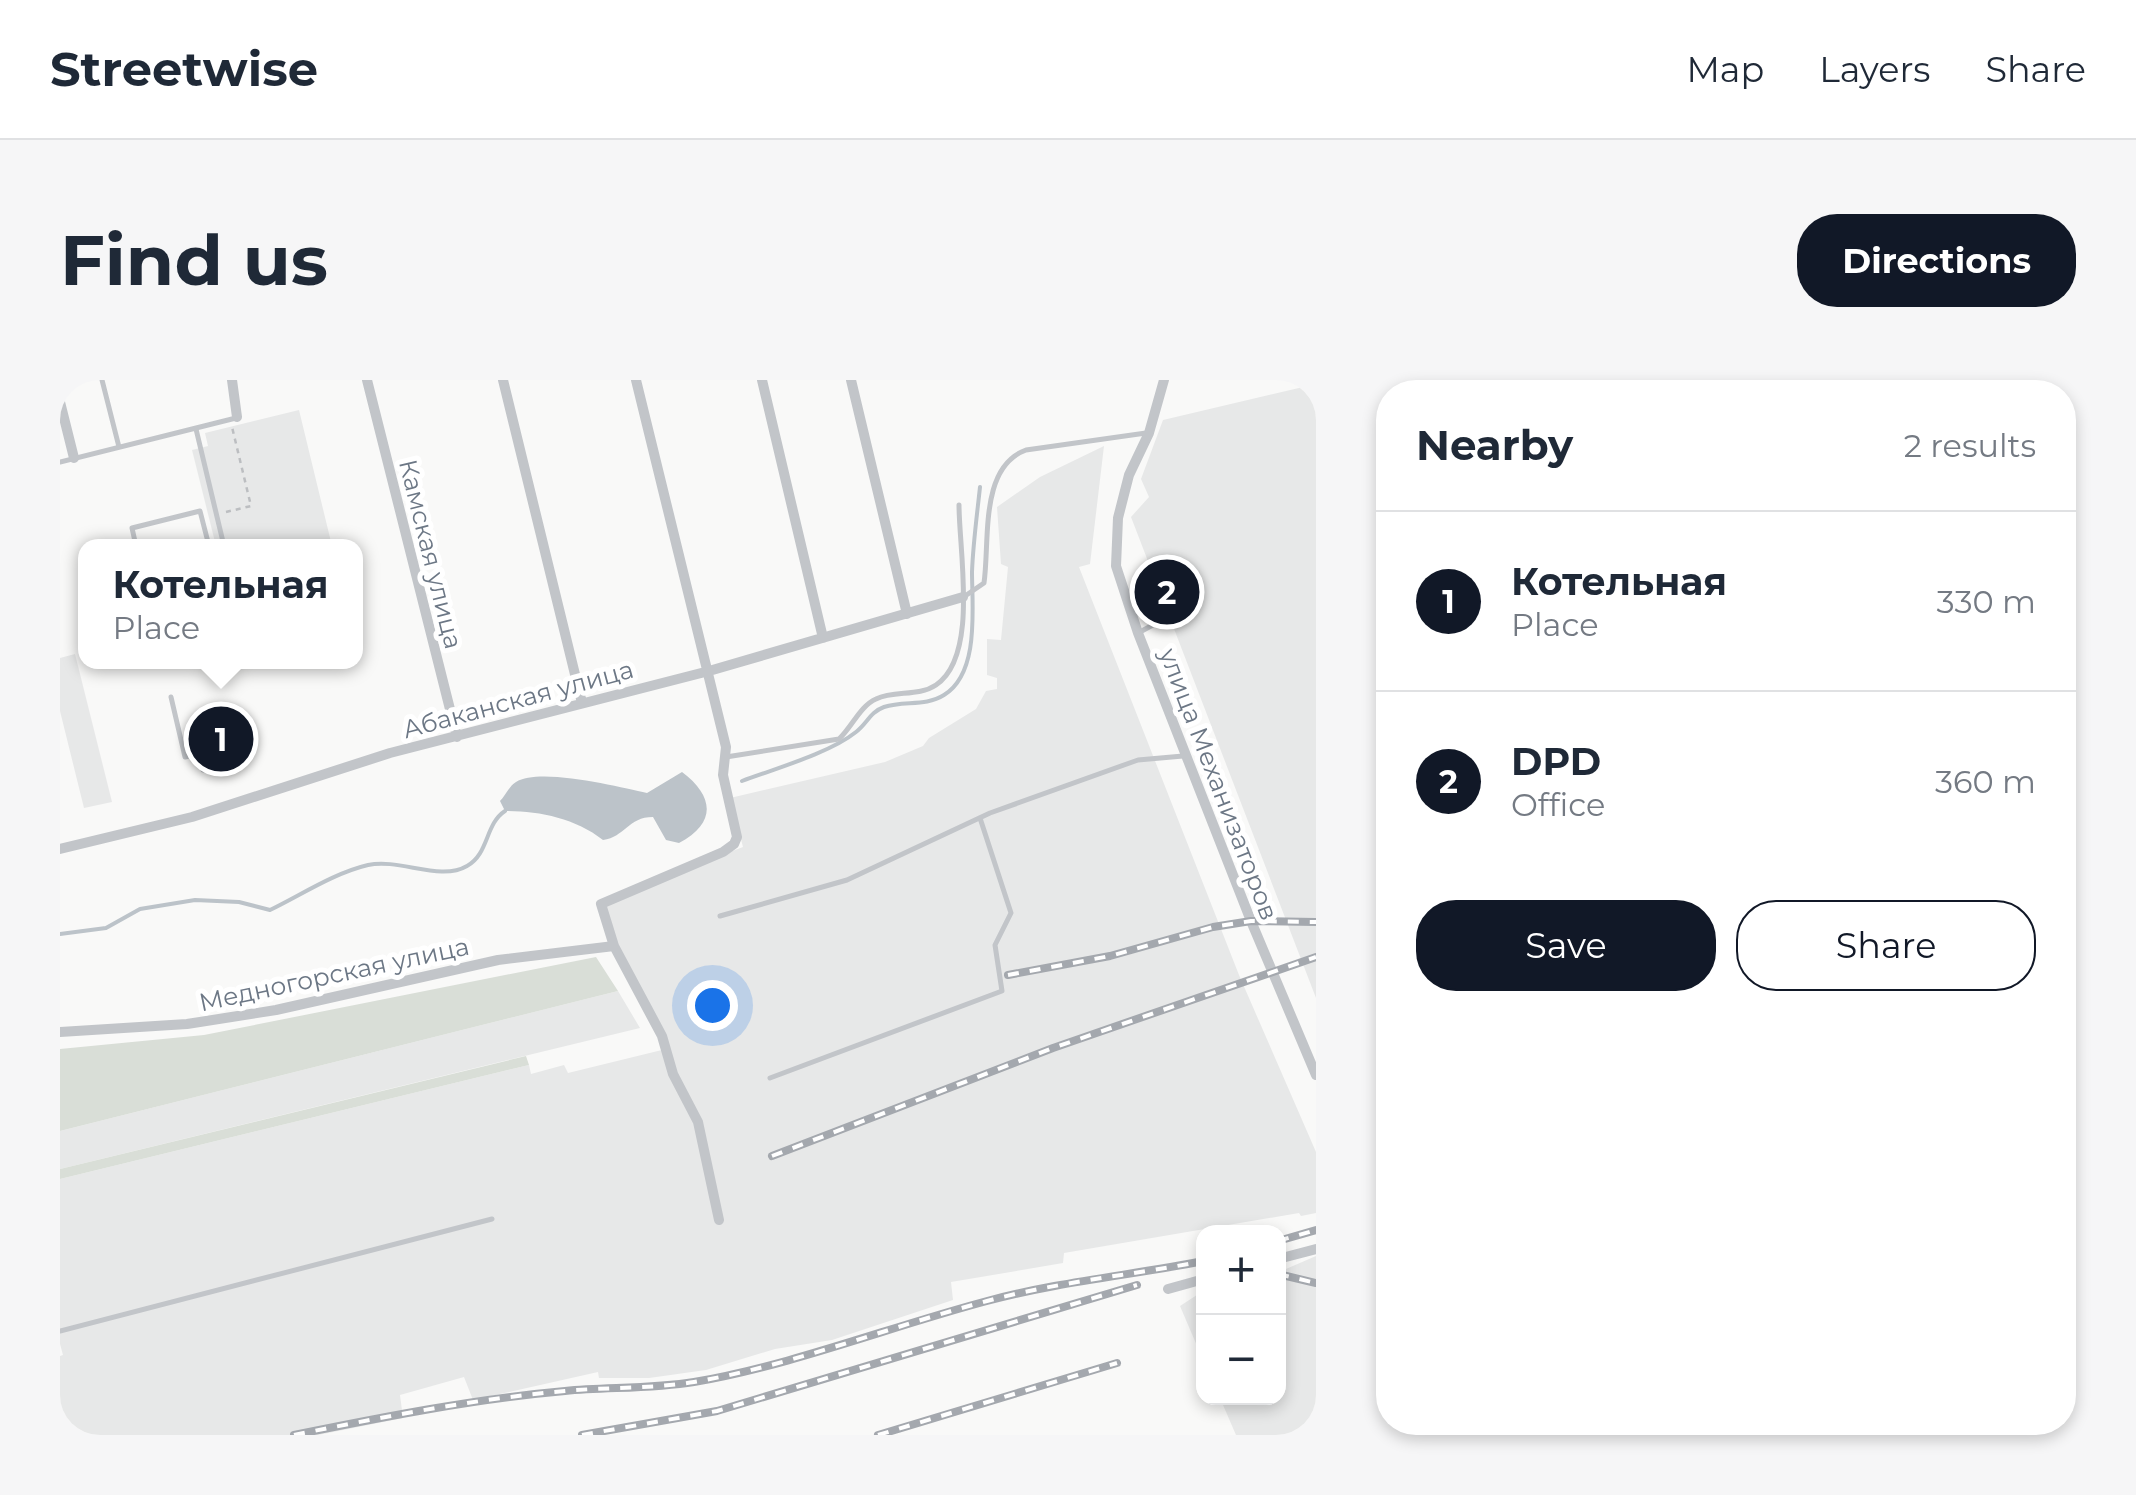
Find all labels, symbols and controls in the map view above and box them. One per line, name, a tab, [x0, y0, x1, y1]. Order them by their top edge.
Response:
text: Streetwise	[50, 40, 318, 98]
text: Map	[1686, 48, 1764, 91]
text: Layers	[1819, 48, 1930, 91]
text: Share	[1985, 48, 2086, 91]
button: Directions	[1797, 214, 2076, 307]
text: Find us	[60, 217, 328, 303]
text: Nearby	[1416, 419, 1573, 471]
text: 2 results	[1904, 426, 2036, 465]
street label: Камская улица	[393, 456, 469, 652]
popup	[78, 539, 363, 669]
pin: 2	[1134, 554, 1200, 630]
text: Котельная	[1511, 558, 1727, 605]
text: Котельная	[112, 561, 329, 608]
text: 1	[1442, 582, 1455, 621]
text: 330 m	[1937, 582, 2036, 621]
text: Place	[1511, 605, 1599, 644]
text: Place	[112, 608, 200, 647]
street label: улица Механизаторов	[1153, 643, 1285, 924]
street label: Абаканская улица	[399, 654, 637, 744]
pin: 1	[188, 702, 254, 776]
text: DPD	[1511, 738, 1601, 785]
text: 2	[1439, 762, 1458, 801]
text: 360 m	[1935, 762, 2036, 801]
text: Office	[1511, 785, 1605, 824]
button: Save	[1416, 900, 1716, 991]
button: Share	[1736, 900, 2036, 991]
street label: Медногорская улица	[196, 931, 472, 1017]
your location	[687, 980, 738, 1031]
map controls	[1196, 1225, 1286, 1405]
button: +	[1196, 1225, 1286, 1315]
button: −	[1196, 1315, 1286, 1405]

